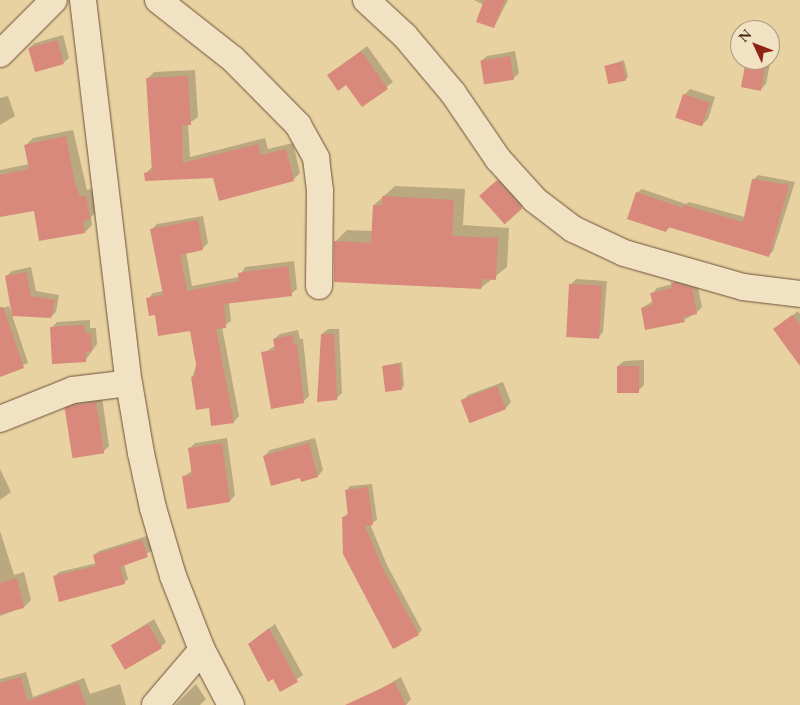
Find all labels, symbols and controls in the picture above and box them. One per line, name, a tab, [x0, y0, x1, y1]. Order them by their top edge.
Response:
north arrow	[730, 20, 780, 70]
text: N	[734, 25, 755, 46]

